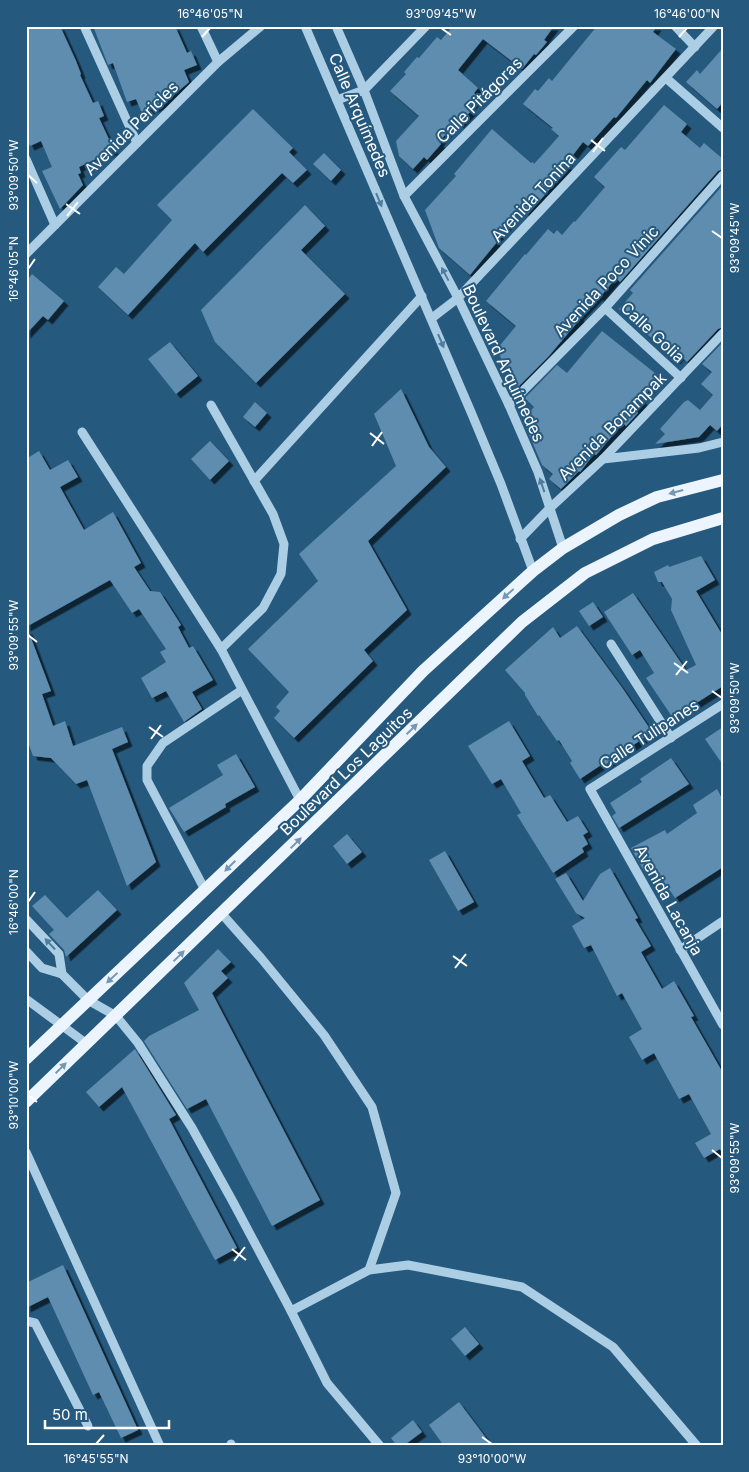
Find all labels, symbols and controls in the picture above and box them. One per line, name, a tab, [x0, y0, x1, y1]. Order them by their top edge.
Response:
text: 16°46'05"N	[177, 6, 243, 21]
text: 93°09'45"W	[406, 6, 476, 21]
text: 16°46'00"N	[654, 6, 720, 21]
street label: Calle Arquímedes	[325, 50, 395, 180]
street label: Calle Pitágoras	[432, 53, 526, 147]
street label: Avenida Pericles	[80, 77, 182, 179]
text: 93°09'50"W	[6, 139, 21, 211]
street label: Avenida Tonina	[486, 148, 580, 246]
one-way arrow	[376, 193, 384, 207]
text: 93°09'45"W	[727, 203, 742, 273]
street label: Avenida Poco Vinic	[549, 221, 663, 341]
text: 16°46'05"N	[6, 236, 21, 302]
one-way arrow	[441, 266, 449, 281]
street label: Boulevard Arquímedes	[459, 281, 549, 445]
street label: Calle Golia	[617, 297, 689, 367]
one-way arrow	[438, 334, 446, 348]
street label: Avenida Bonampak	[554, 368, 670, 484]
one-way arrow	[538, 477, 546, 492]
one-way arrow	[668, 488, 683, 496]
one-way arrow	[502, 588, 515, 599]
text: 93°09'55"W	[6, 599, 21, 670]
text: 93°09'50"W	[727, 662, 742, 734]
street label: Calle Tulipanes	[595, 694, 703, 774]
street label: Boulevard Los Laguitos	[276, 703, 416, 839]
one-way arrow	[406, 724, 418, 736]
one-way arrow	[289, 837, 301, 849]
street label: Avenida Lacanja	[630, 841, 708, 959]
one-way arrow	[224, 860, 236, 872]
text: 16°46'00"N	[6, 869, 21, 935]
one-way arrow	[44, 938, 56, 950]
one-way arrow	[172, 950, 184, 962]
one-way arrow	[106, 972, 118, 984]
text: 93°10'00"W	[6, 1060, 21, 1129]
one-way arrow	[55, 1062, 67, 1074]
text: 93°09'55"W	[727, 1122, 742, 1193]
scale bar	[45, 1397, 169, 1429]
text: 50 m	[52, 1405, 88, 1424]
text: 16°45'55"N	[63, 1451, 129, 1466]
text: 93°10'00"W	[458, 1451, 527, 1466]

